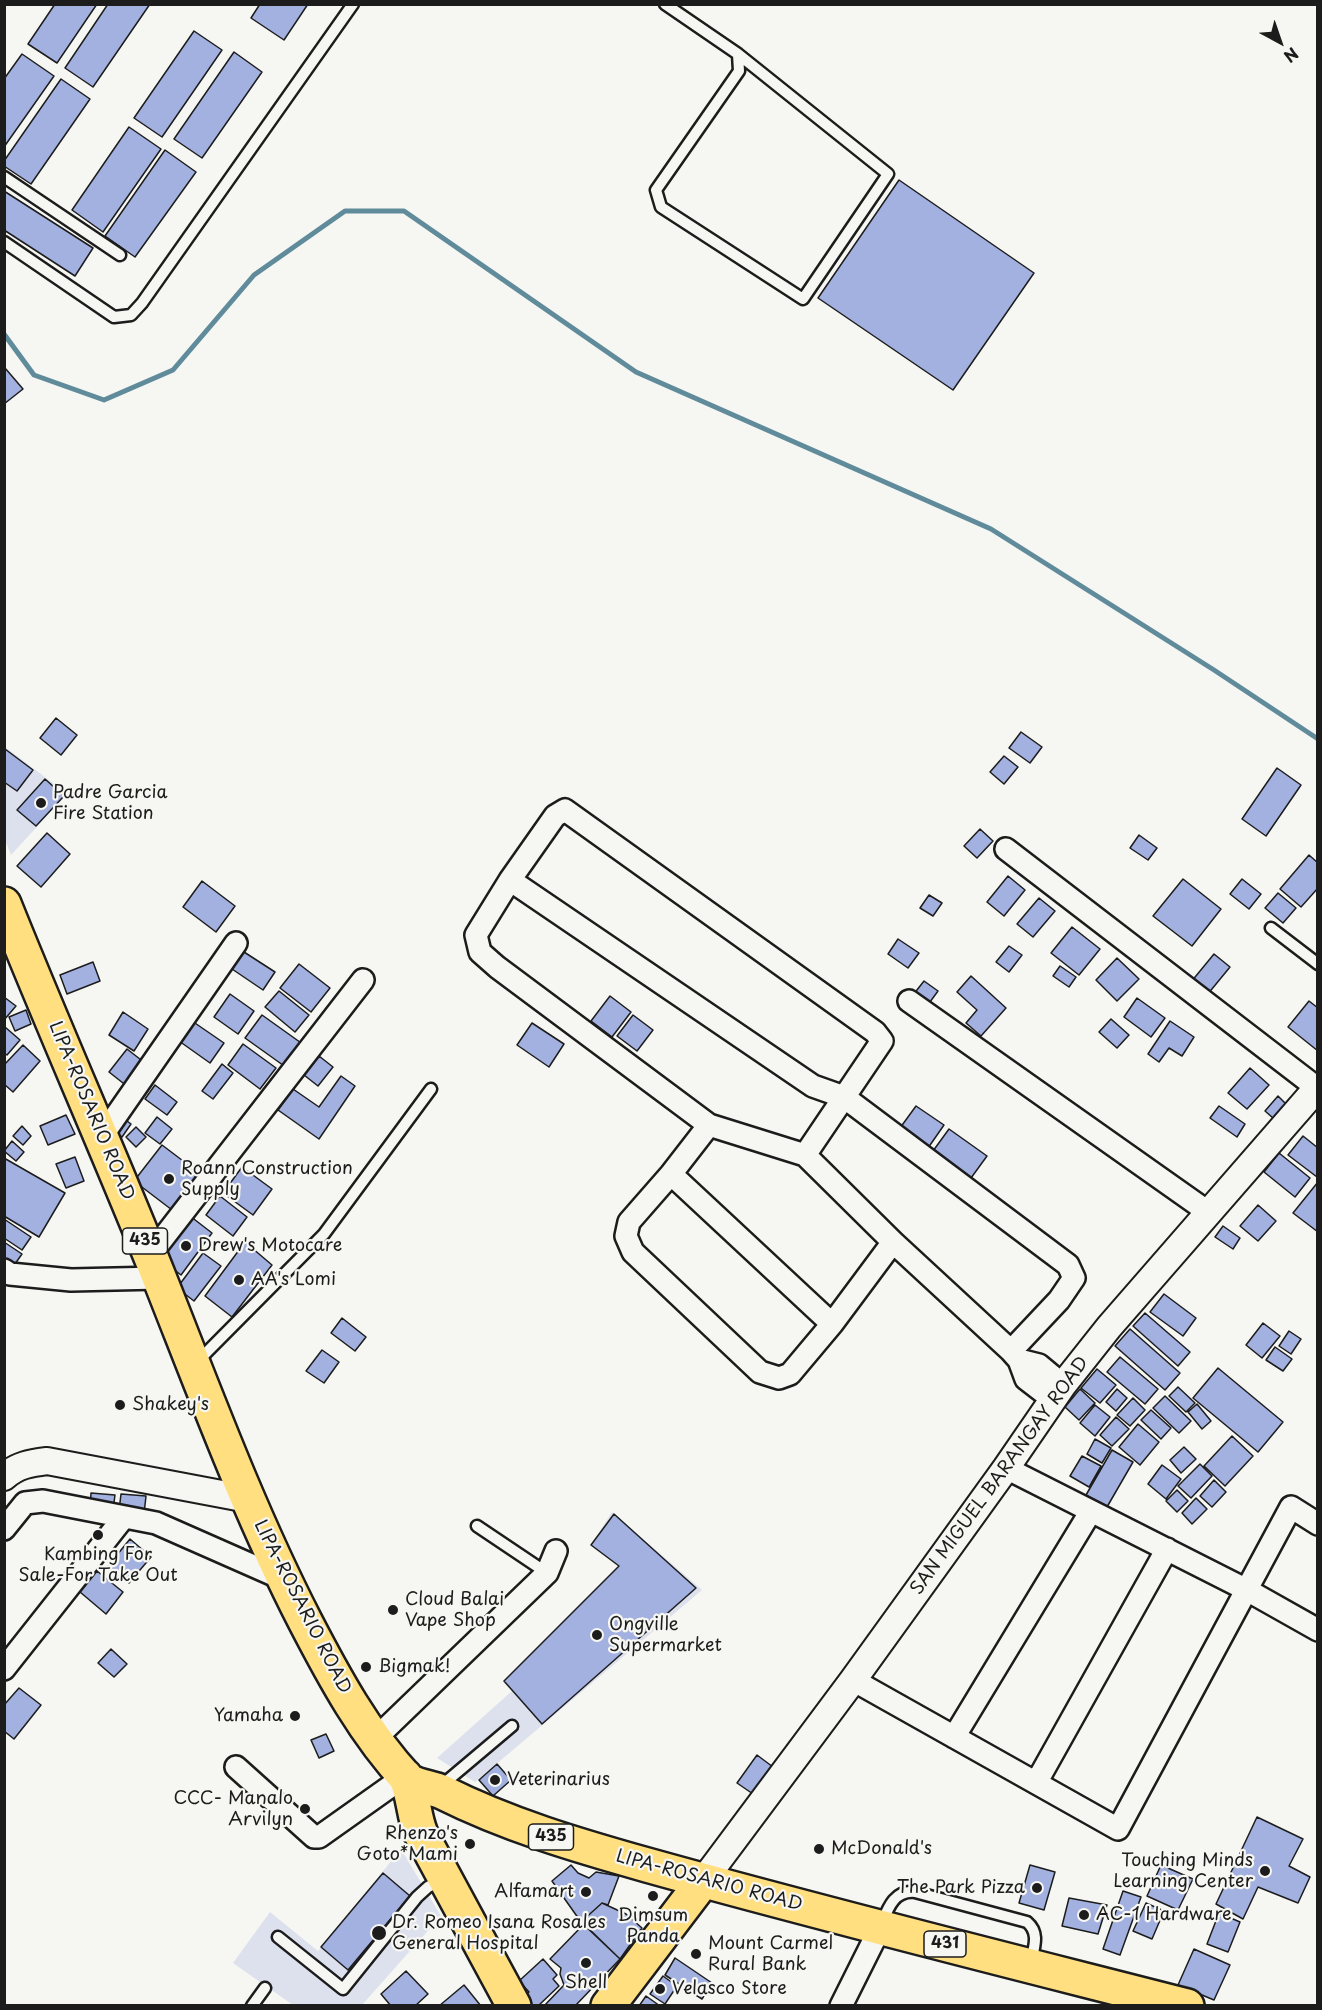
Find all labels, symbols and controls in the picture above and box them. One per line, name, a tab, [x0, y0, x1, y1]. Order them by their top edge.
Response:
north arrow	[1250, 12, 1310, 72]
text: N	[1279, 43, 1304, 69]
place label: Padre Garcia Fire Station	[53, 782, 167, 824]
marker: Padre Garcia Fire Station	[34, 796, 48, 810]
street label: LIPA-ROSARIO ROAD	[44, 1018, 138, 1204]
place label: Roann Construction Supply	[181, 1158, 353, 1200]
marker: Roann Construction Supply	[162, 1172, 176, 1186]
road number: 435	[122, 1228, 168, 1254]
place label: Drew's Motocare	[198, 1235, 342, 1257]
marker: Drew's Motocare	[179, 1239, 193, 1253]
place label: AA's Lomi	[251, 1269, 336, 1291]
marker: AA's Lomi	[232, 1273, 246, 1287]
street label: SAN MIGUEL BARANGAY ROAD	[906, 1353, 1094, 1599]
place label: Shakey's	[132, 1394, 209, 1416]
marker: Shakey's	[113, 1398, 127, 1412]
street label: LIPA-ROSARIO ROAD	[249, 1516, 355, 1698]
marker: Kambing For Sale-For Take Out	[91, 1528, 105, 1542]
place label: Kambing For Sale-For Take Out	[18, 1544, 178, 1586]
place label: Cloud Balai Vape Shop	[405, 1589, 504, 1632]
marker: Cloud Balai Vape Shop	[386, 1603, 400, 1617]
place label: Ongville Supermarket	[609, 1614, 722, 1656]
marker: Ongville Supermarket	[590, 1628, 604, 1642]
place label: Bigmak!	[378, 1656, 450, 1678]
marker: Bigmak!	[359, 1660, 373, 1674]
place label: Yamaha	[214, 1705, 283, 1727]
marker: Yamaha	[288, 1709, 302, 1723]
place label: Veterinarius	[507, 1769, 610, 1791]
marker: Veterinarius	[488, 1773, 502, 1787]
place label: CCC- Manalo Arvilyn	[174, 1788, 293, 1830]
marker: CCC- Manalo Arvilyn	[298, 1802, 312, 1816]
place label: Rhenzo's Goto*Mami	[357, 1823, 458, 1866]
road number: 435	[528, 1824, 574, 1850]
marker: Rhenzo's Goto*Mami	[463, 1837, 477, 1851]
place label: McDonald's	[831, 1838, 932, 1860]
marker: McDonald's	[812, 1842, 826, 1856]
street label: LIPA-ROSARIO ROAD	[613, 1846, 805, 1916]
place label: Touching Minds Learning Center	[1113, 1850, 1253, 1892]
marker: Touching Minds Learning Center	[1258, 1864, 1272, 1878]
place label: The Park Pizza	[897, 1877, 1025, 1899]
place label: Alfamart	[494, 1881, 574, 1903]
marker: The Park Pizza	[1030, 1881, 1044, 1895]
marker: Alfamart	[579, 1885, 593, 1899]
marker: Dimsum Panda	[646, 1889, 660, 1903]
place label: AC-1 Hardware	[1096, 1904, 1232, 1926]
place label: Dimsum Panda	[618, 1905, 688, 1948]
marker: AC-1 Hardware	[1077, 1908, 1091, 1922]
place label: Dr. Romeo Isana Rosales General Hospital	[392, 1912, 606, 1954]
marker: Dr. Romeo Isana Rosales General Hospital	[370, 1924, 388, 1942]
road number: 431	[924, 1931, 966, 1957]
place label: Mount Carmel Rural Bank	[708, 1933, 833, 1976]
marker: Mount Carmel Rural Bank	[689, 1947, 703, 1961]
marker: Shell	[579, 1956, 593, 1970]
place label: Shell	[565, 1972, 607, 1994]
place label: Velasco Store	[672, 1978, 787, 2000]
marker: Velasco Store	[653, 1982, 667, 1996]

